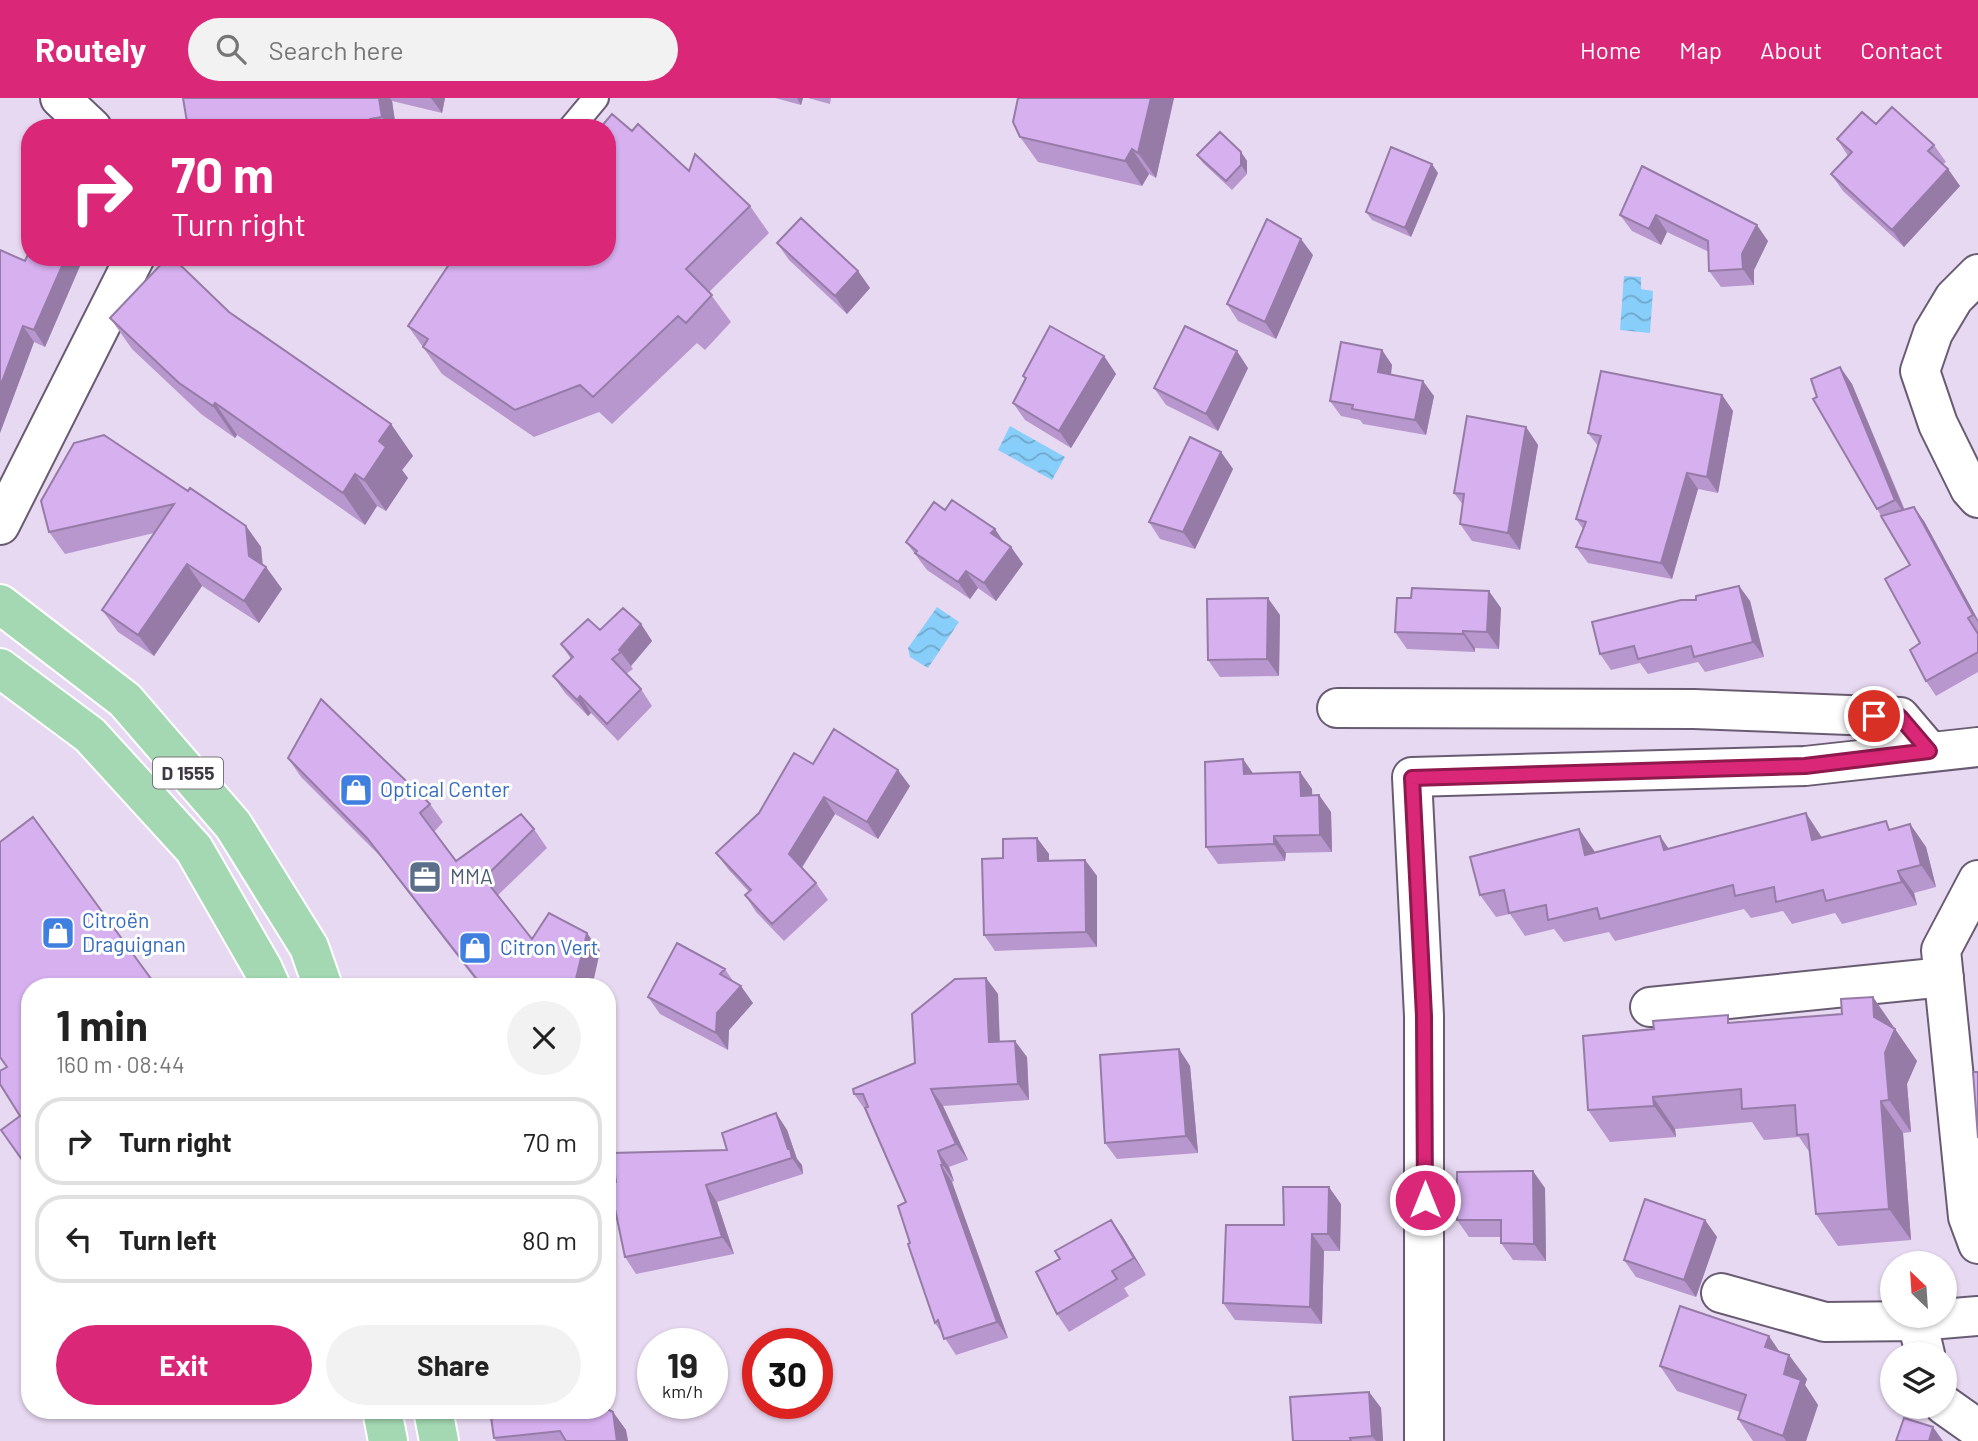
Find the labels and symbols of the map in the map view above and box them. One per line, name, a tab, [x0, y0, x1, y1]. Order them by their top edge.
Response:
pin	[1844, 686, 1904, 746]
road number: D 1555	[153, 758, 223, 788]
shop icon: Optical Center	[337, 771, 375, 809]
place label: Optical Center	[380, 776, 510, 801]
office icon: MMA	[406, 858, 444, 896]
place label: MMA	[450, 863, 493, 888]
place label: Citroën Draguignan	[82, 907, 186, 956]
shop icon: Citroën Draguignan	[39, 914, 77, 952]
shop icon: Citron Vert	[456, 929, 494, 967]
place label: Citron Vert	[500, 934, 598, 959]
position arrow	[1388, 1163, 1462, 1237]
north arrow	[1880, 1251, 1956, 1328]
speed limit sign: 30	[742, 1328, 833, 1419]

